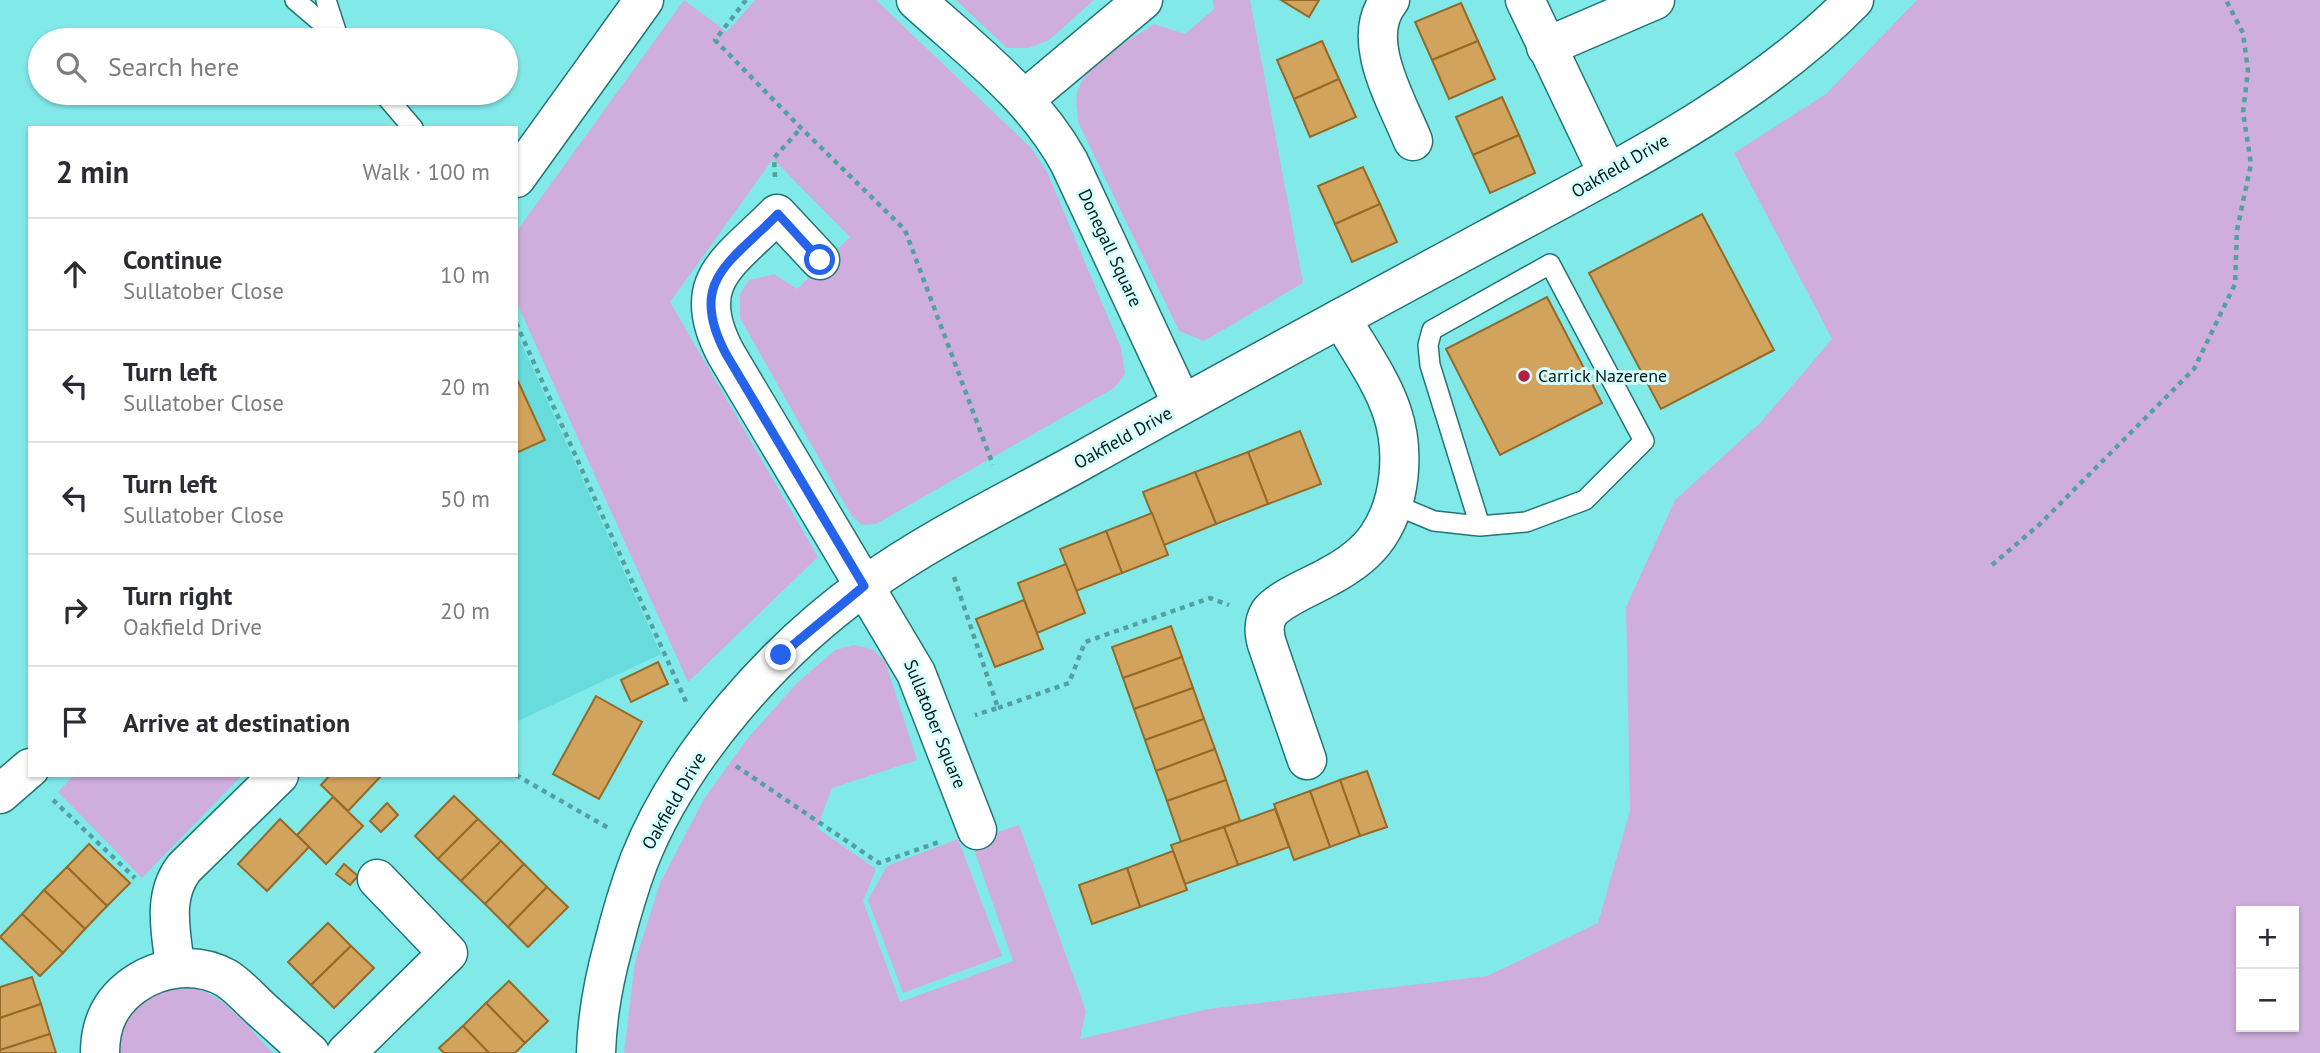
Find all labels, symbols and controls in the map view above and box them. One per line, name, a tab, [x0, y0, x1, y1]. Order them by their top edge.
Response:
search box	[28, 28, 518, 105]
icon: search	[52, 48, 90, 86]
text: Search here	[108, 50, 239, 83]
street label: Oakfield Drive	[1567, 128, 1673, 203]
text: 2 min	[56, 152, 129, 191]
text: Walk · 100 m	[363, 157, 490, 186]
street label: Donegall Square	[1073, 185, 1148, 310]
text: Continue	[123, 243, 222, 276]
route start	[804, 244, 835, 275]
icon: ahead	[56, 255, 94, 293]
text: 10 m	[440, 260, 490, 289]
text: Sullatober Close	[123, 276, 284, 305]
text: Turn left	[123, 355, 217, 388]
place label: Carrick Nazerene	[1538, 364, 1667, 387]
icon: left	[56, 367, 94, 405]
marker: Carrick Nazerene	[1516, 368, 1532, 384]
text: 20 m	[440, 372, 490, 401]
text: Sullatober Close	[123, 388, 284, 417]
street label: Oakfield Drive	[1070, 401, 1176, 474]
text: Turn left	[123, 467, 217, 500]
icon: left	[56, 479, 94, 517]
text: 50 m	[440, 484, 490, 513]
text: Sullatober Close	[123, 500, 284, 529]
text: Turn right	[123, 579, 232, 612]
icon: right	[56, 591, 94, 629]
text: 20 m	[440, 596, 490, 625]
text: Oakfield Drive	[123, 612, 262, 641]
route end	[765, 639, 796, 670]
street label: Sullatober Square	[899, 656, 972, 792]
icon: arrive	[56, 703, 94, 741]
text: Arrive at destination	[123, 706, 350, 739]
street label: Oakfield Drive	[636, 748, 711, 854]
map controls	[2236, 906, 2299, 1032]
button: +	[2236, 906, 2299, 969]
button: −	[2236, 969, 2299, 1032]

